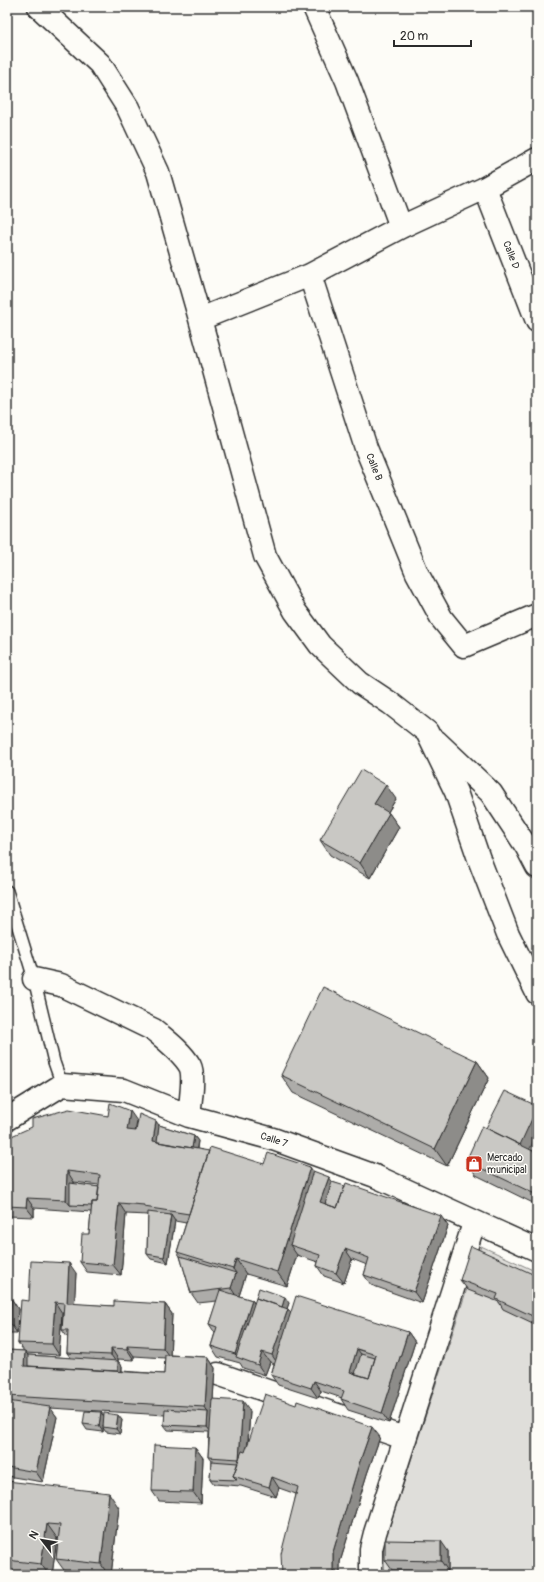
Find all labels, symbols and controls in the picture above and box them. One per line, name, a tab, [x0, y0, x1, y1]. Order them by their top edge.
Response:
scale bar	[394, 22, 471, 48]
text: 20 m	[400, 29, 429, 44]
street label: Calle D	[500, 239, 522, 271]
street label: Calle B	[363, 452, 385, 483]
street label: Calle 7	[259, 1130, 290, 1150]
place label: Mercado municipal	[487, 1152, 527, 1176]
shop icon: Mercado municipal	[464, 1154, 484, 1174]
north arrow	[22, 1520, 62, 1560]
text: N	[26, 1528, 42, 1542]

